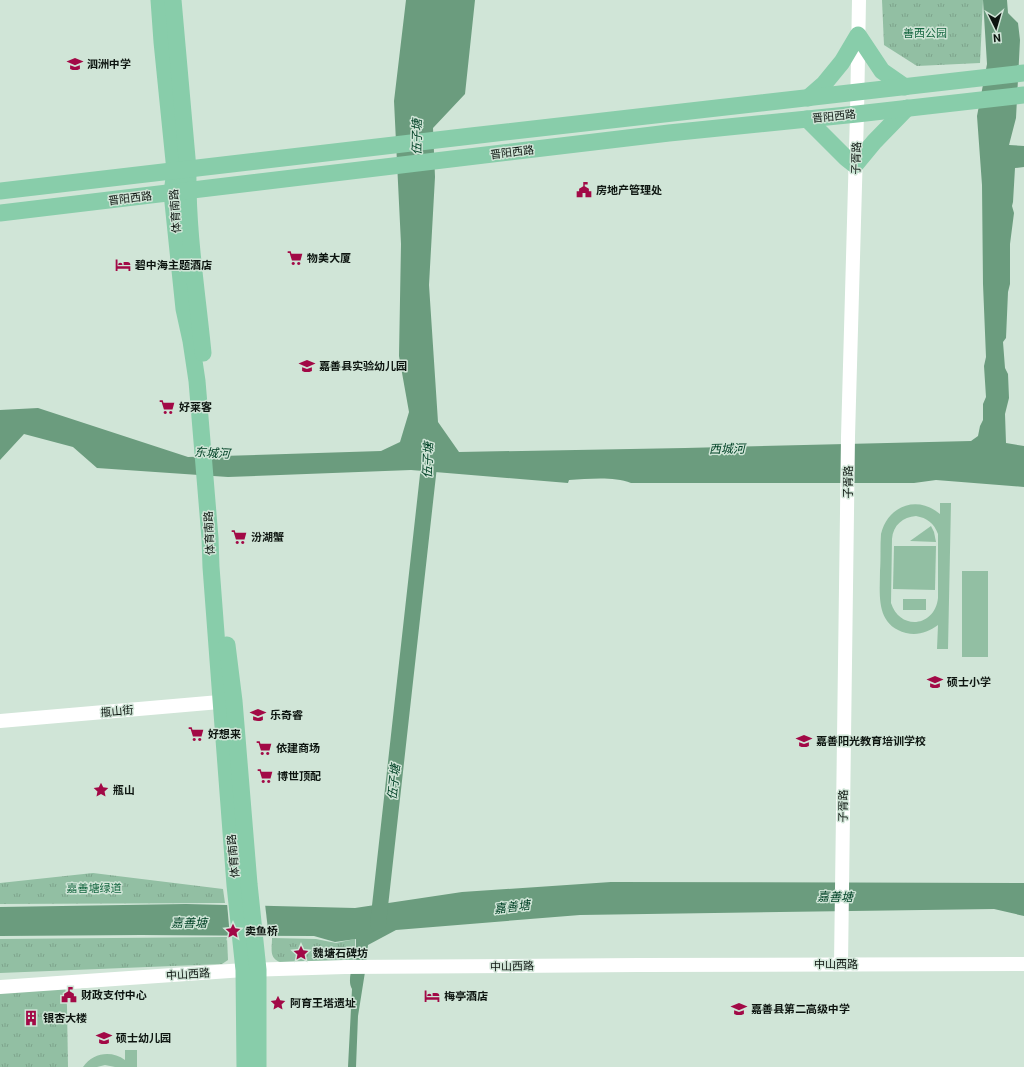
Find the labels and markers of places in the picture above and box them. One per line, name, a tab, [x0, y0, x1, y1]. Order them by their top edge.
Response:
school or university icon: 泗洲中学	[66, 55, 84, 73]
place label: 泗洲中学	[87, 58, 131, 71]
public building icon: 房地产管理处	[575, 181, 593, 199]
place label: 房地产管理处	[596, 184, 662, 197]
supermarket icon: 物美大厦	[286, 249, 304, 267]
place label: 物美大厦	[307, 252, 351, 265]
hotel icon: 碧中海主题酒店	[114, 256, 132, 274]
place label: 碧中海主题酒店	[135, 259, 212, 272]
school or university icon: 嘉善县实验幼儿园	[298, 357, 316, 375]
place label: 嘉善县实验幼儿园	[319, 360, 407, 373]
supermarket icon: 好莱客	[158, 398, 176, 416]
place label: 好莱客	[179, 401, 212, 414]
supermarket icon: 汾湖蟹	[230, 528, 248, 546]
place label: 汾湖蟹	[251, 531, 284, 544]
school or university icon: 硕士小学	[926, 673, 944, 691]
place label: 硕士小学	[947, 676, 991, 689]
school or university icon: 乐奇睿	[249, 706, 267, 724]
place label: 乐奇睿	[270, 709, 303, 722]
supermarket icon: 好想来	[187, 725, 205, 743]
place label: 好想来	[208, 728, 241, 741]
school or university icon: 嘉善阳光教育培训学校	[795, 732, 813, 750]
place label: 嘉善阳光教育培训学校	[816, 735, 926, 748]
supermarket icon: 依建商场	[255, 739, 273, 757]
place label: 依建商场	[276, 742, 320, 755]
supermarket icon: 博世顶配	[256, 767, 274, 785]
place label: 博世顶配	[277, 770, 321, 783]
place icon: 瓶山	[92, 781, 110, 799]
place label: 瓶山	[113, 784, 135, 797]
place icon: 卖鱼桥	[224, 922, 242, 940]
place label: 卖鱼桥	[245, 925, 278, 938]
place icon: 魏塘石碑坊	[292, 944, 310, 962]
place label: 魏塘石碑坊	[313, 947, 368, 960]
public building icon: 财政支付中心	[60, 986, 78, 1004]
hotel icon: 梅亭酒店	[423, 987, 441, 1005]
place label: 财政支付中心	[81, 989, 147, 1002]
place label: 梅亭酒店	[444, 990, 488, 1003]
place icon: 阿育王塔遗址	[269, 994, 287, 1012]
place label: 阿育王塔遗址	[290, 997, 356, 1010]
school or university icon: 嘉善县第二高级中学	[730, 1000, 748, 1018]
place label: 嘉善县第二高级中学	[751, 1003, 850, 1016]
building icon: 银杏大楼	[22, 1009, 40, 1027]
place label: 银杏大楼	[43, 1012, 87, 1025]
school or university icon: 硕士幼儿园	[95, 1029, 113, 1047]
place label: 硕士幼儿园	[116, 1032, 171, 1045]

